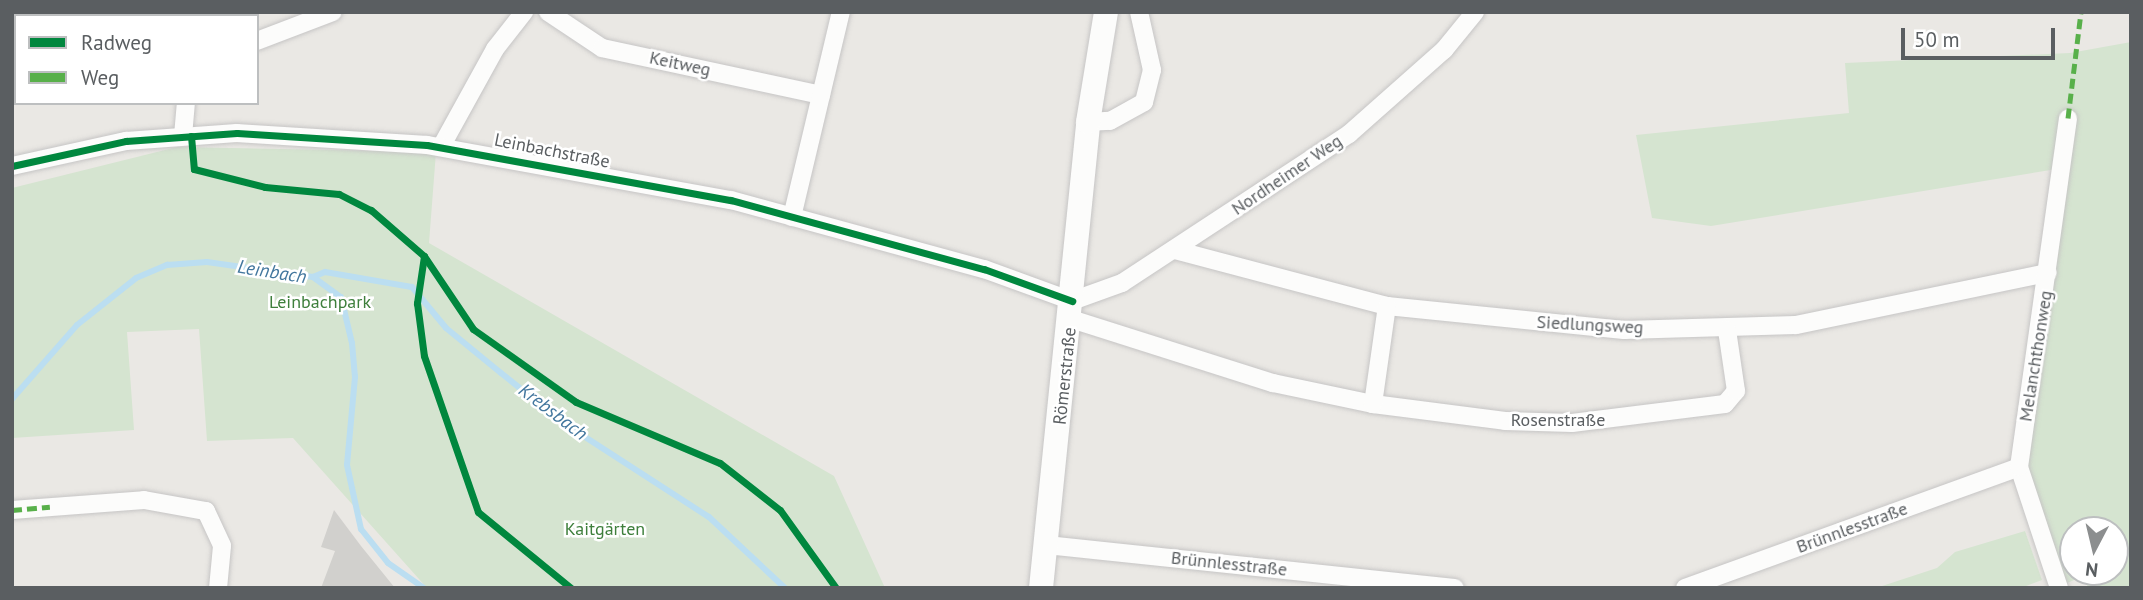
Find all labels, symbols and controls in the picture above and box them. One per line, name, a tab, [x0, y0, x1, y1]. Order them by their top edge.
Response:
legend	[14, 14, 259, 105]
scale bar	[1905, 14, 2059, 58]
text: 50 m	[1914, 26, 1960, 53]
text: Radweg	[81, 29, 152, 56]
street label: Keitweg	[648, 47, 712, 81]
text: Weg	[81, 64, 119, 91]
street label: Leinbachstraße	[492, 129, 612, 173]
street label: Nordheimer Weg	[1228, 130, 1346, 220]
water label: Leinbach	[236, 255, 308, 289]
street label: Melanchthonweg	[2015, 289, 2057, 423]
park label: Leinbachpark	[269, 291, 371, 313]
street label: Siedlungsweg	[1536, 311, 1644, 339]
street label: Römerstraße	[1049, 326, 1081, 426]
water label: Krebsbach	[514, 379, 592, 445]
street label: Rosenstraße	[1511, 409, 1605, 431]
street label: Brünnlesstraße	[1794, 498, 1910, 558]
north arrow	[2059, 516, 2129, 586]
park label: Kaitgärten	[565, 518, 645, 540]
street label: Brünnlesstraße	[1170, 547, 1288, 581]
text: N	[2084, 557, 2099, 583]

